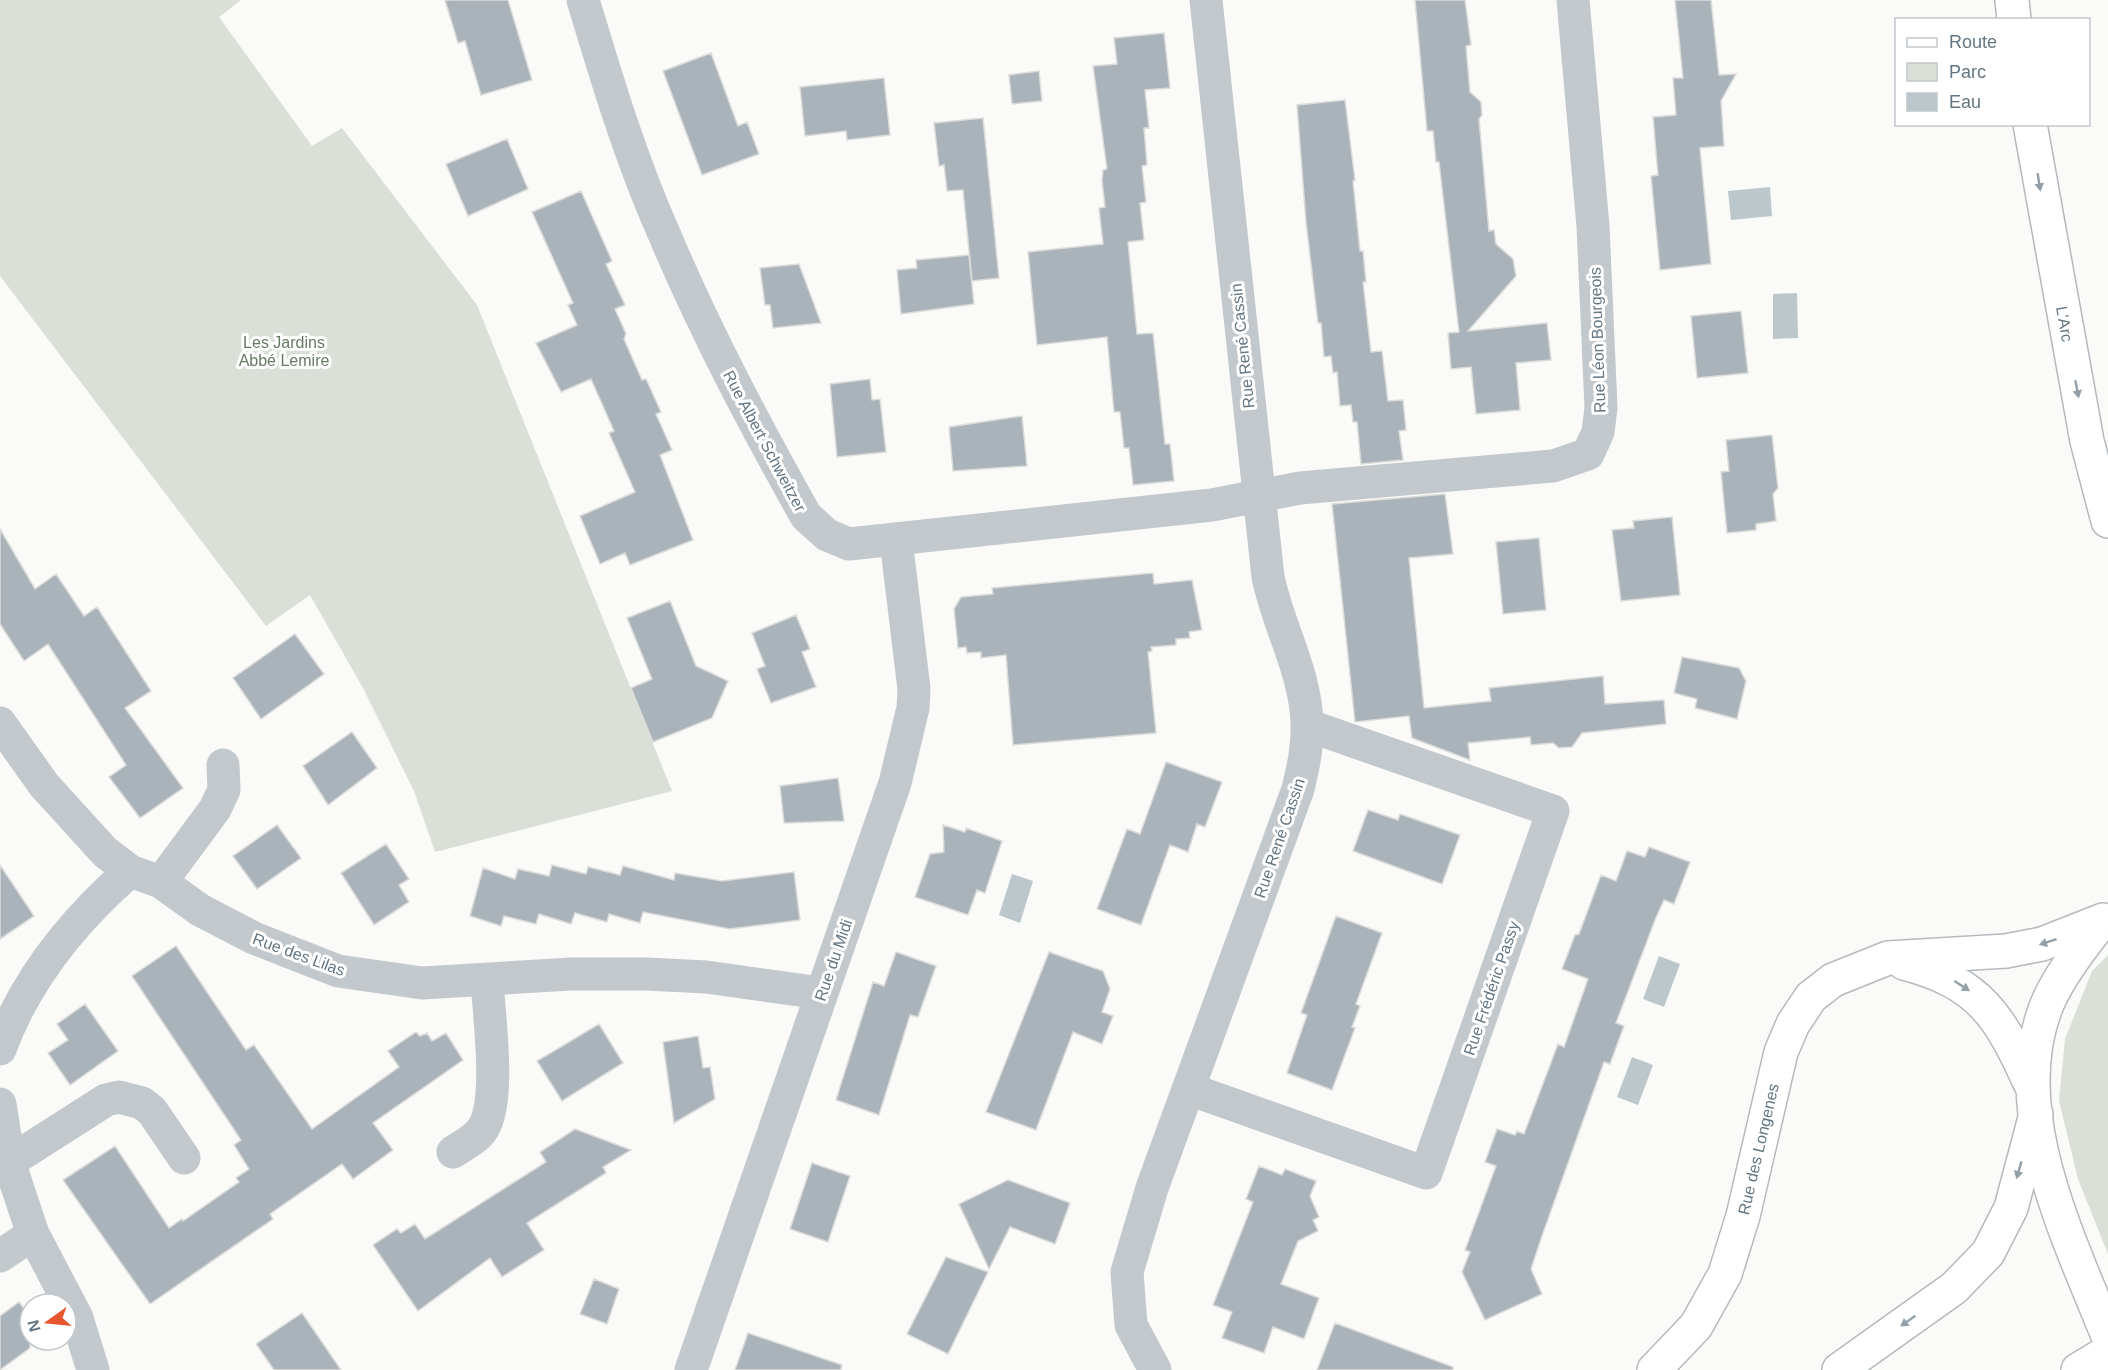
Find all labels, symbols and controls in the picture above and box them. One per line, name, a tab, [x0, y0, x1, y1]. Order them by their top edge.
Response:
legend	[1895, 18, 2090, 126]
text: Route	[1949, 32, 1997, 52]
text: Parc	[1949, 62, 1986, 82]
text: Eau	[1949, 92, 1981, 112]
one-way arrow	[2035, 173, 2044, 192]
street label: Rue Léon Bourgeois	[1586, 267, 1609, 413]
street label: Rue René Cassin	[1227, 283, 1258, 409]
street label: L'Arc	[2053, 305, 2076, 343]
park label: Les Jardins Abbé Lemire	[239, 334, 329, 369]
street label: Rue Albert Schweitzer	[720, 368, 809, 515]
one-way arrow	[2073, 379, 2082, 398]
street label: Rue René Cassin	[1251, 776, 1308, 900]
street label: Rue du Midi	[812, 917, 855, 1003]
street label: Rue Frédéric Passy	[1461, 919, 1522, 1057]
street label: Rue des Lilas	[250, 930, 347, 979]
one-way arrow	[2039, 938, 2057, 947]
one-way arrow	[1954, 980, 1970, 991]
street label: Rue des Longenes	[1735, 1082, 1782, 1216]
one-way arrow	[2014, 1161, 2023, 1179]
north arrow	[18, 1292, 78, 1352]
one-way arrow	[1900, 1315, 1916, 1327]
text: N	[24, 1318, 44, 1334]

